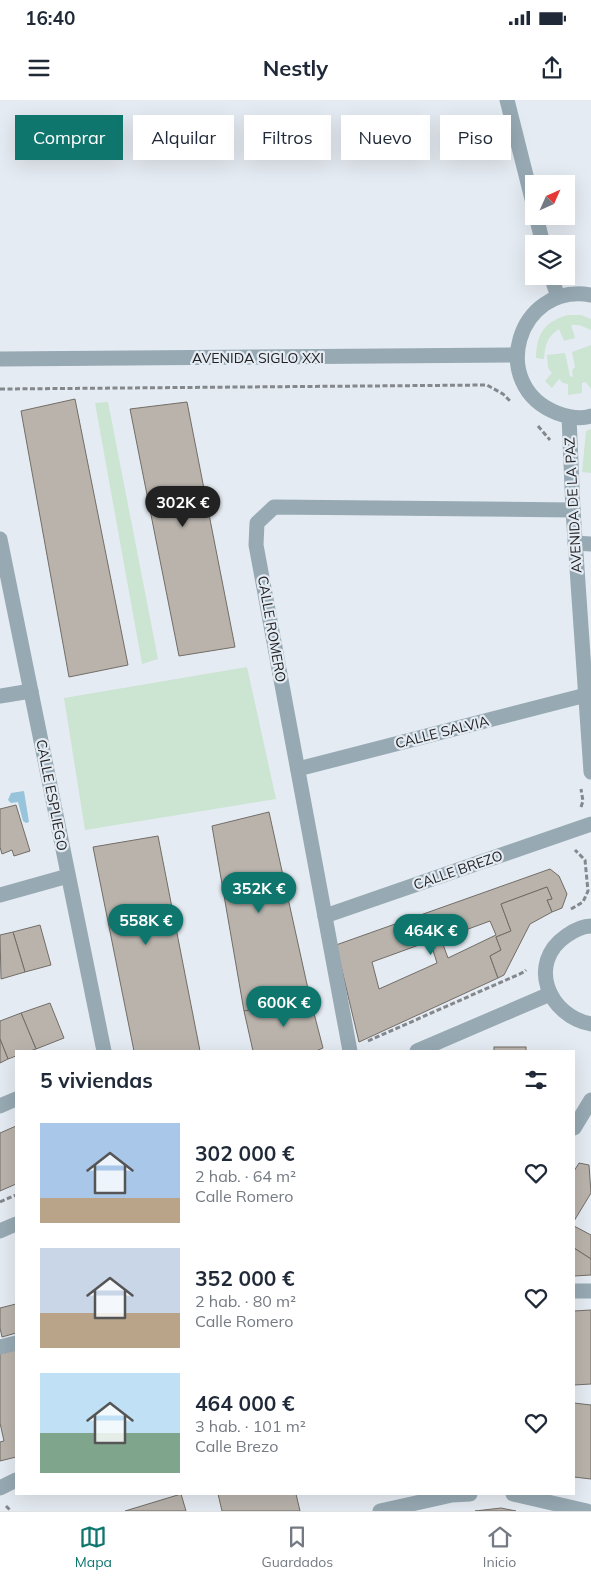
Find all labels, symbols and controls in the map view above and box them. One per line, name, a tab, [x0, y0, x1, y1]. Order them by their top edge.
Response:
text: 16:40	[25, 6, 75, 30]
icon: menu	[25, 54, 53, 82]
text: Nestly	[263, 54, 328, 82]
icon: share	[538, 54, 566, 82]
chip: Comprar	[15, 115, 123, 160]
chip: Alquilar	[133, 115, 234, 160]
chip: Filtros	[244, 115, 331, 160]
chip: Nuevo	[341, 115, 430, 160]
chip: Piso	[440, 115, 511, 160]
north arrow	[525, 175, 575, 225]
map controls	[525, 175, 575, 285]
button: layers	[525, 235, 575, 285]
street label: AVENIDA SIGLO XXI	[192, 349, 324, 367]
street label: AVENIDA DE LA PAZ	[560, 437, 586, 573]
pin: 302K €	[142, 486, 224, 528]
text: 302K €	[156, 492, 210, 512]
street label: CALLE ROMERO	[254, 574, 290, 684]
street label: CALLE SALVIA	[393, 712, 491, 752]
street label: CALLE ESPLIEGO	[32, 738, 72, 852]
street label: CALLE BREZO	[411, 846, 505, 894]
pin: 352K €	[218, 872, 300, 914]
text: 352K €	[232, 878, 286, 898]
pin: 558K €	[105, 904, 187, 946]
text: 558K €	[119, 910, 173, 930]
pin: 464K €	[390, 914, 472, 956]
text: 464K €	[404, 920, 458, 940]
pin: 600K €	[243, 986, 325, 1028]
text: 600K €	[257, 992, 311, 1012]
icon: filters	[522, 1066, 550, 1094]
text: 5 viviendas	[40, 1067, 153, 1093]
text: 302 000 €	[195, 1140, 295, 1166]
icon: home	[80, 1143, 140, 1203]
icon: heart	[522, 1159, 550, 1187]
text: 2 hab. · 64 m²	[195, 1166, 296, 1186]
text: Calle Romero	[195, 1186, 293, 1206]
text: 352 000 €	[195, 1265, 295, 1291]
icon: home	[80, 1268, 140, 1328]
icon: heart	[522, 1284, 550, 1312]
text: 2 hab. · 80 m²	[195, 1291, 296, 1311]
text: Calle Romero	[195, 1311, 293, 1331]
text: 464 000 €	[195, 1390, 295, 1416]
icon: home	[80, 1393, 140, 1453]
icon: heart	[522, 1409, 550, 1437]
text: 3 hab. · 101 m²	[195, 1416, 306, 1436]
text: Calle Brezo	[195, 1436, 278, 1456]
tab: Mapa	[75, 1523, 112, 1571]
tab: Guardados	[261, 1523, 333, 1571]
tab: Inicio	[483, 1523, 516, 1571]

